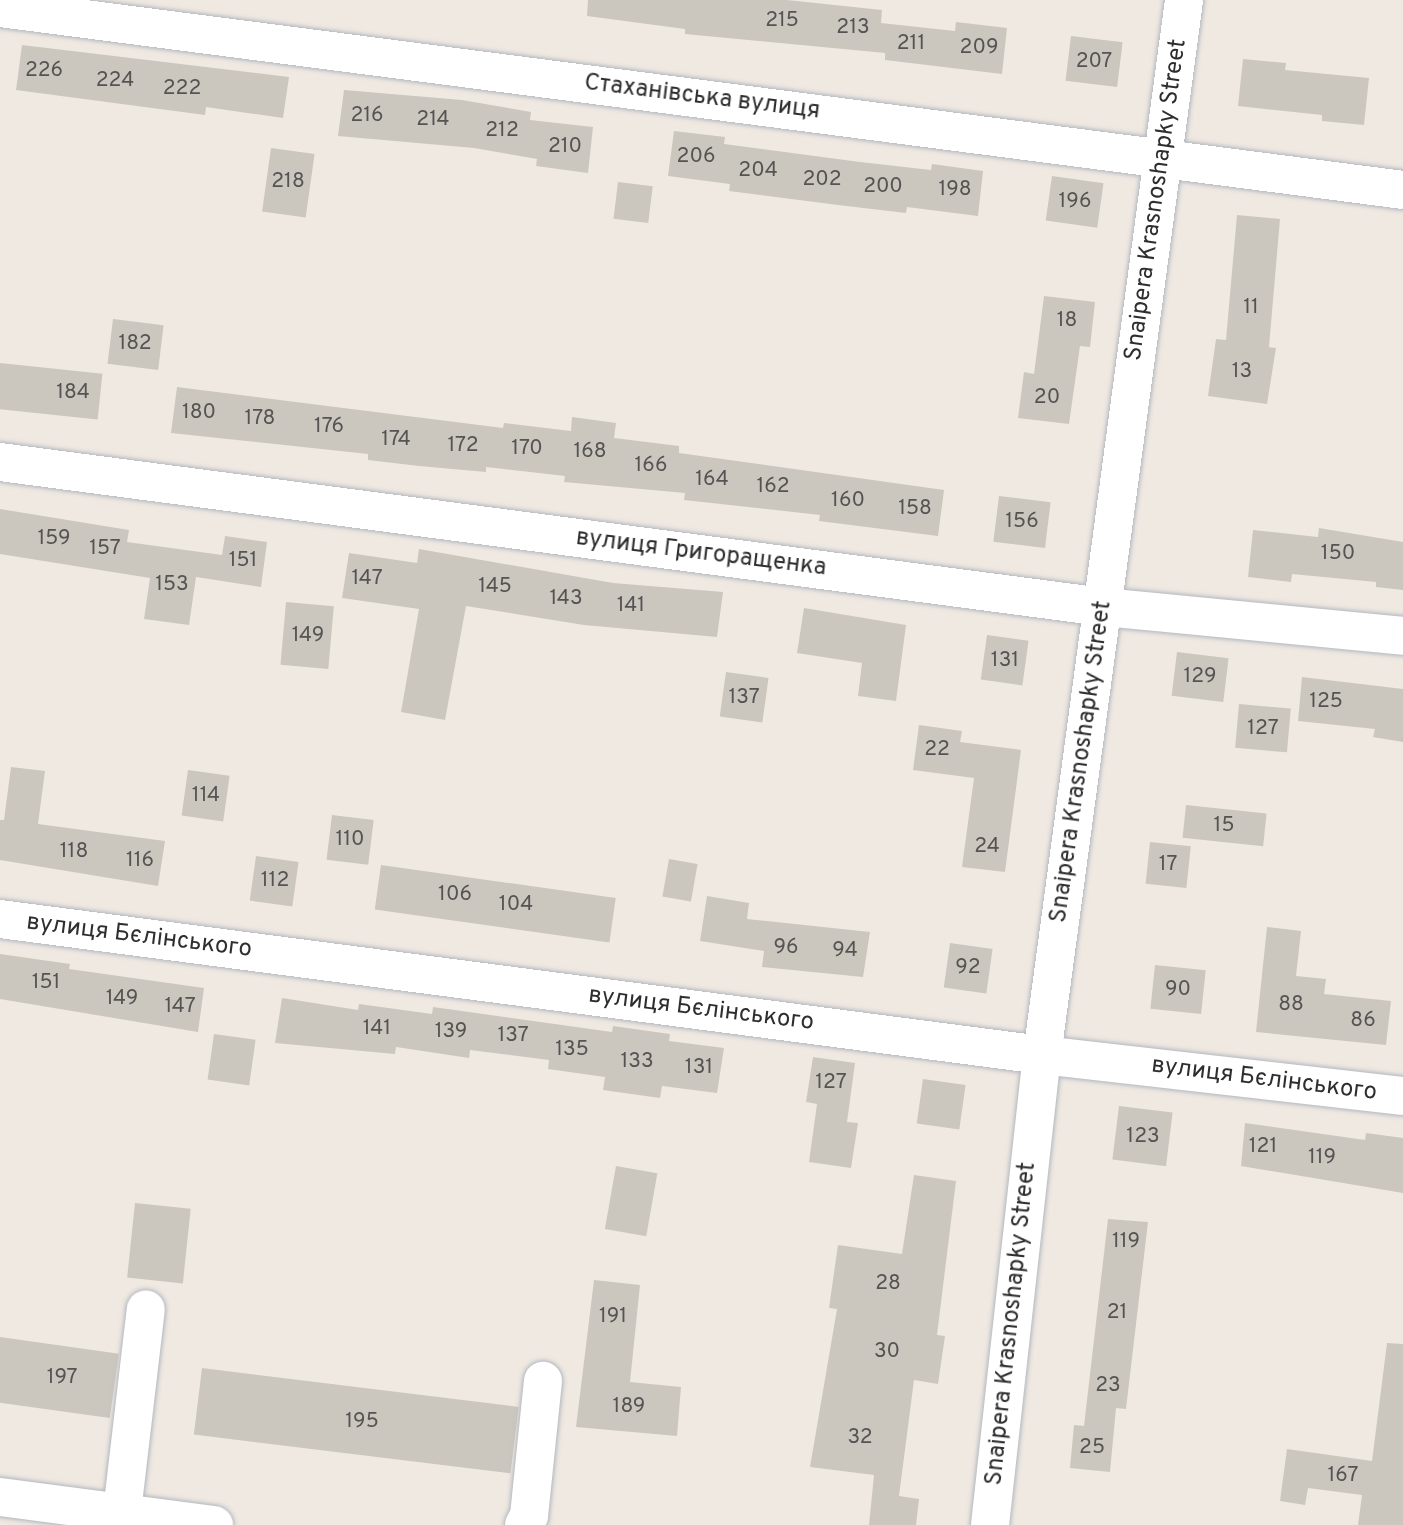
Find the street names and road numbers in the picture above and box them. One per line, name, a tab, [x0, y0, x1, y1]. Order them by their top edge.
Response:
street label: Snaipera Krasnoshapky Street	[1120, 37, 1194, 363]
street label: Стаханівська вулиця	[583, 69, 821, 127]
street label: вулиця Григоращенка	[574, 524, 828, 584]
street label: Snaipera Krasnoshapky Street	[1045, 599, 1119, 925]
street label: вулиця Бєлінського	[25, 909, 253, 965]
street label: вулиця Бєлінського	[587, 982, 815, 1038]
street label: вулиця Бєлінського	[1150, 1052, 1378, 1108]
street label: Snaipera Krasnoshapky Street	[981, 1161, 1043, 1487]

